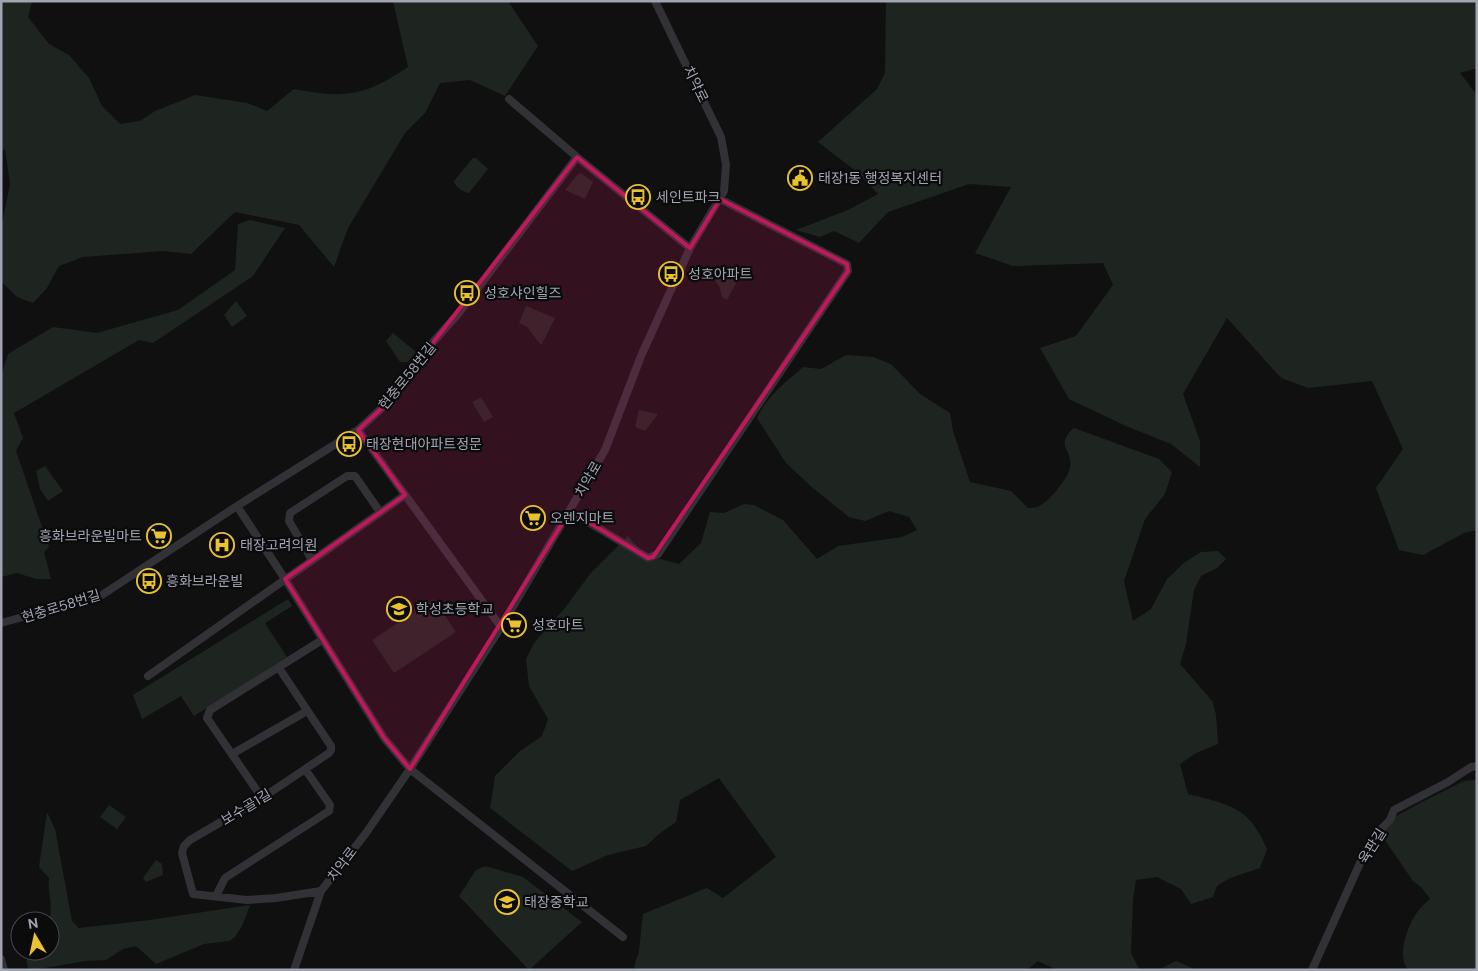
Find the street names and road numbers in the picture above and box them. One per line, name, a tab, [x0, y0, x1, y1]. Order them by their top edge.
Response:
street label: 치악로	[679, 63, 713, 105]
street label: 현충로58번길	[374, 339, 440, 413]
street label: 치악로	[571, 458, 606, 500]
street label: 현충로58번길	[19, 585, 103, 627]
street label: 보수골1길	[217, 785, 275, 829]
street label: 육판길	[1354, 825, 1390, 867]
street label: 치악로	[323, 843, 361, 885]

